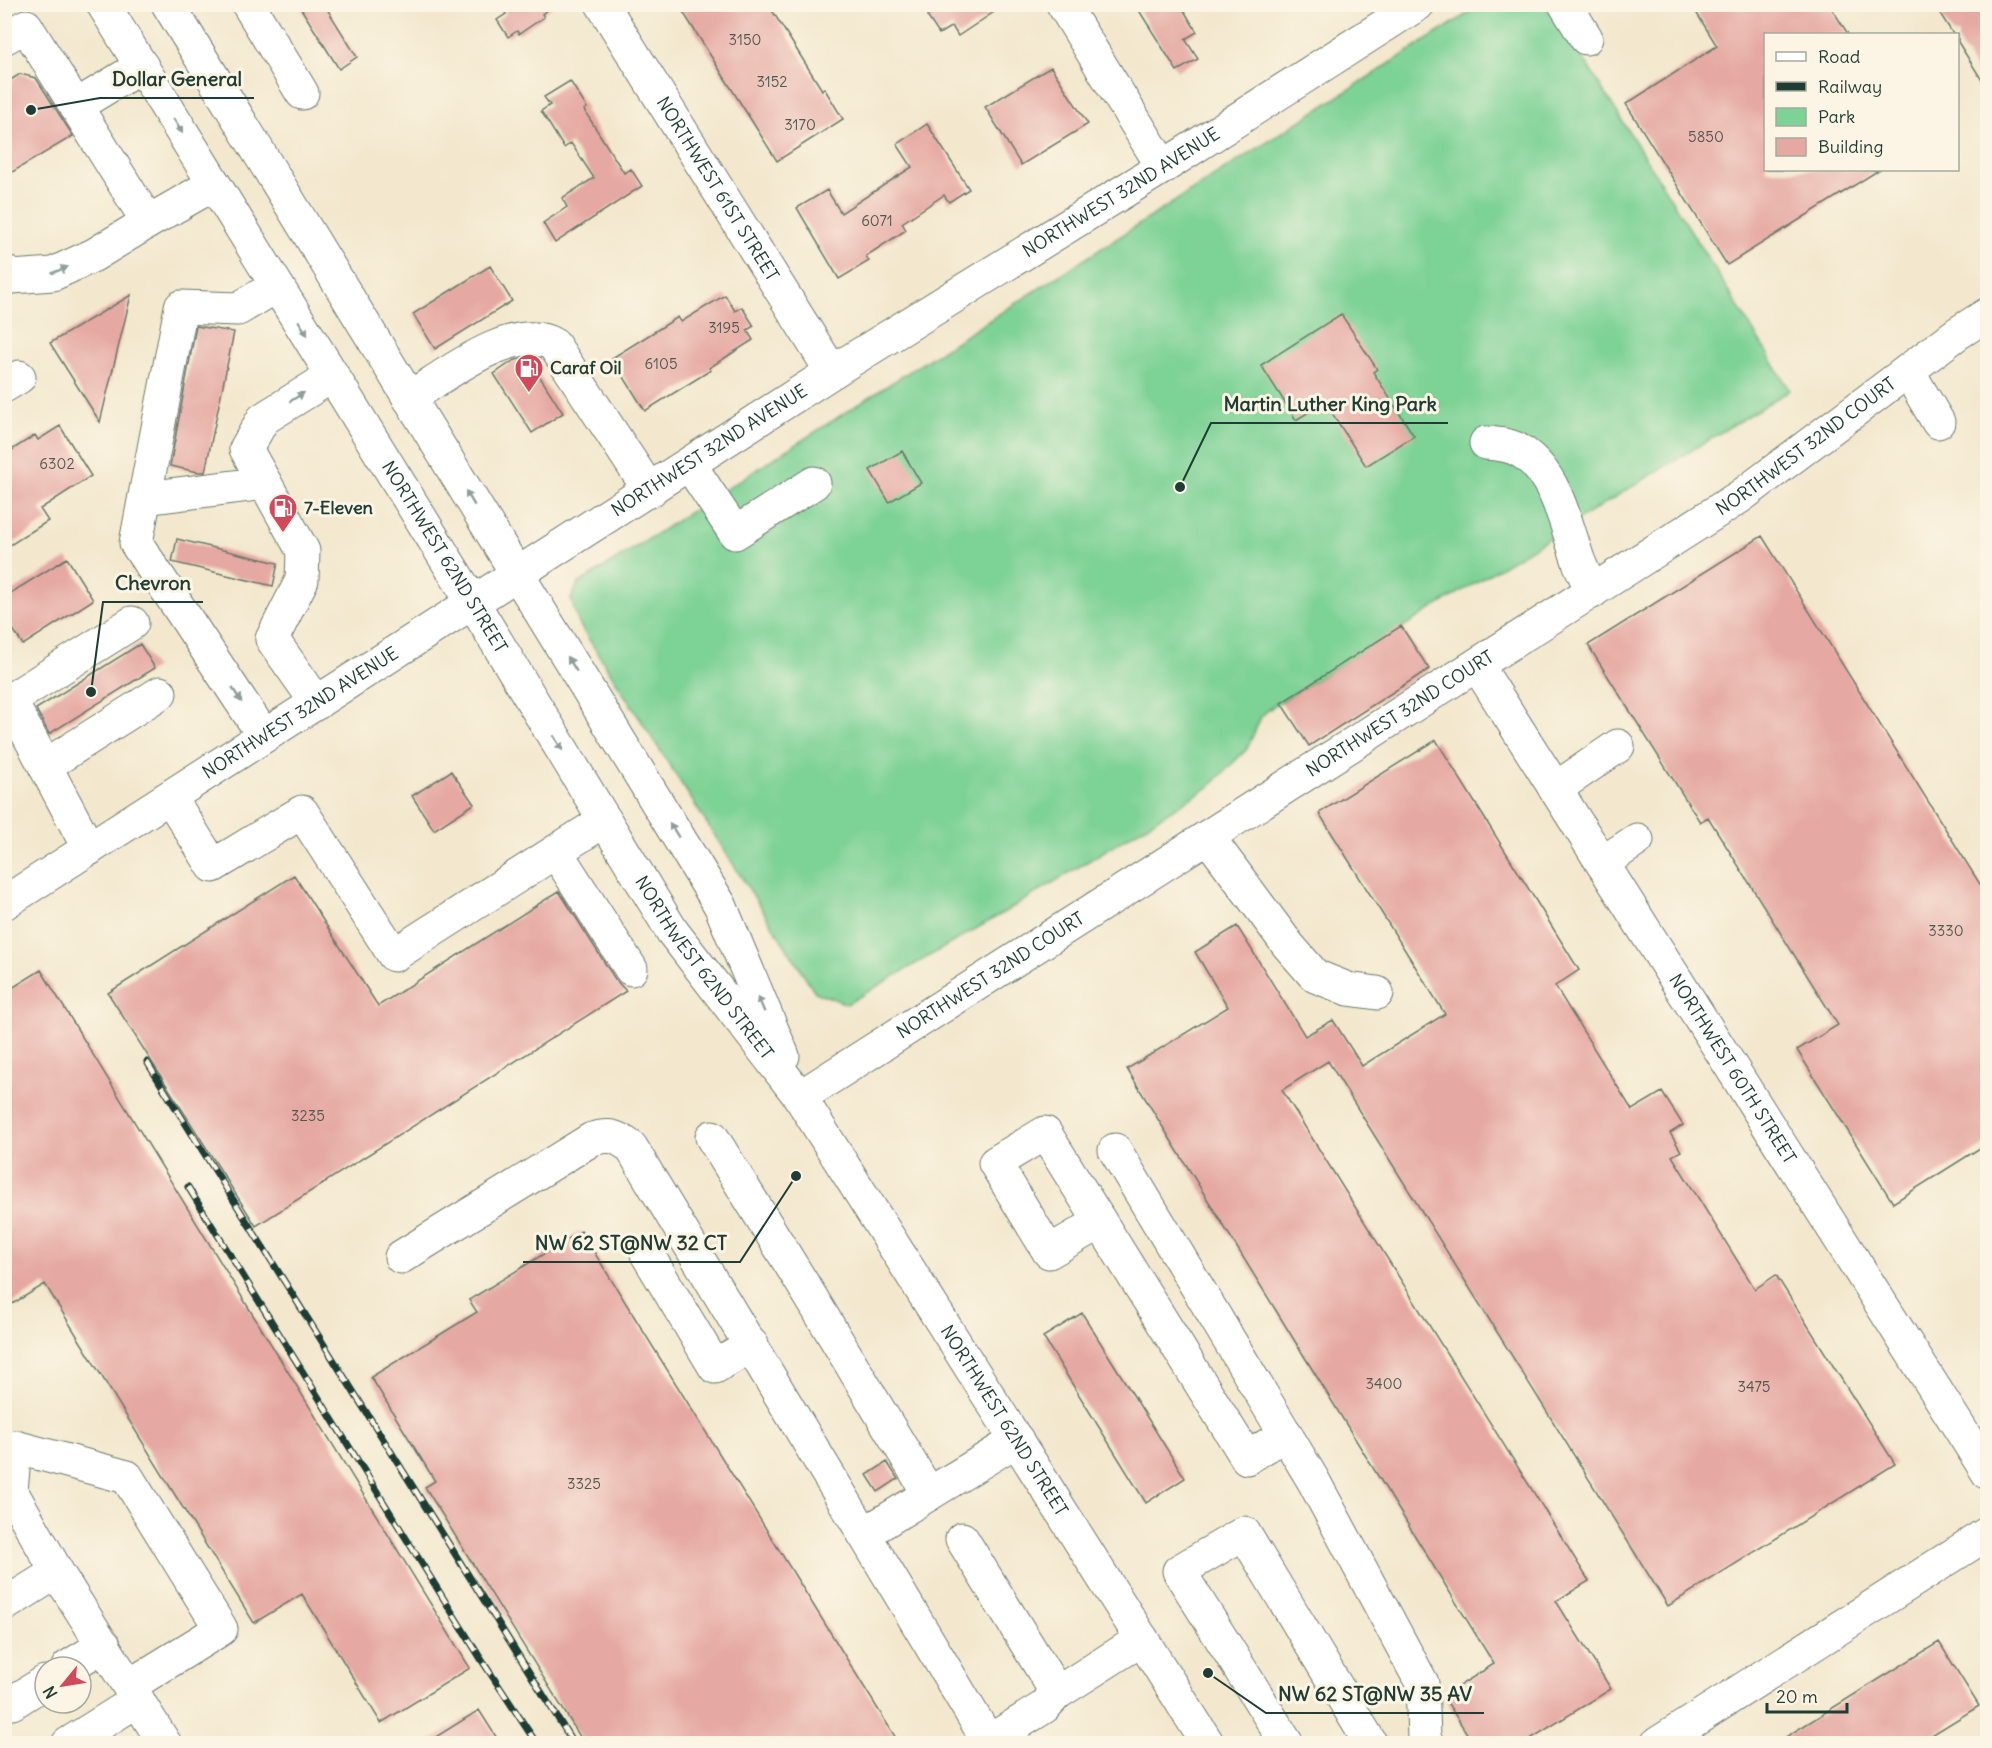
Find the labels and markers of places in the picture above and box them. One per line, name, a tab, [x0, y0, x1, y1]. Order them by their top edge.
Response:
callout: Dollar General	[100, 60, 254, 98]
fuel station icon: Caraf Oil	[513, 352, 545, 394]
place label: Caraf Oil	[550, 356, 622, 379]
callout: Martin Luther King Park	[1211, 385, 1448, 423]
fuel station icon: 7-Eleven	[267, 492, 299, 534]
place label: 7-Eleven	[304, 496, 374, 519]
callout: Chevron	[103, 564, 203, 602]
callout: NW 62 ST@NW 32 CT	[523, 1224, 740, 1262]
callout: NW 62 ST@NW 35 AV	[1266, 1675, 1484, 1713]

